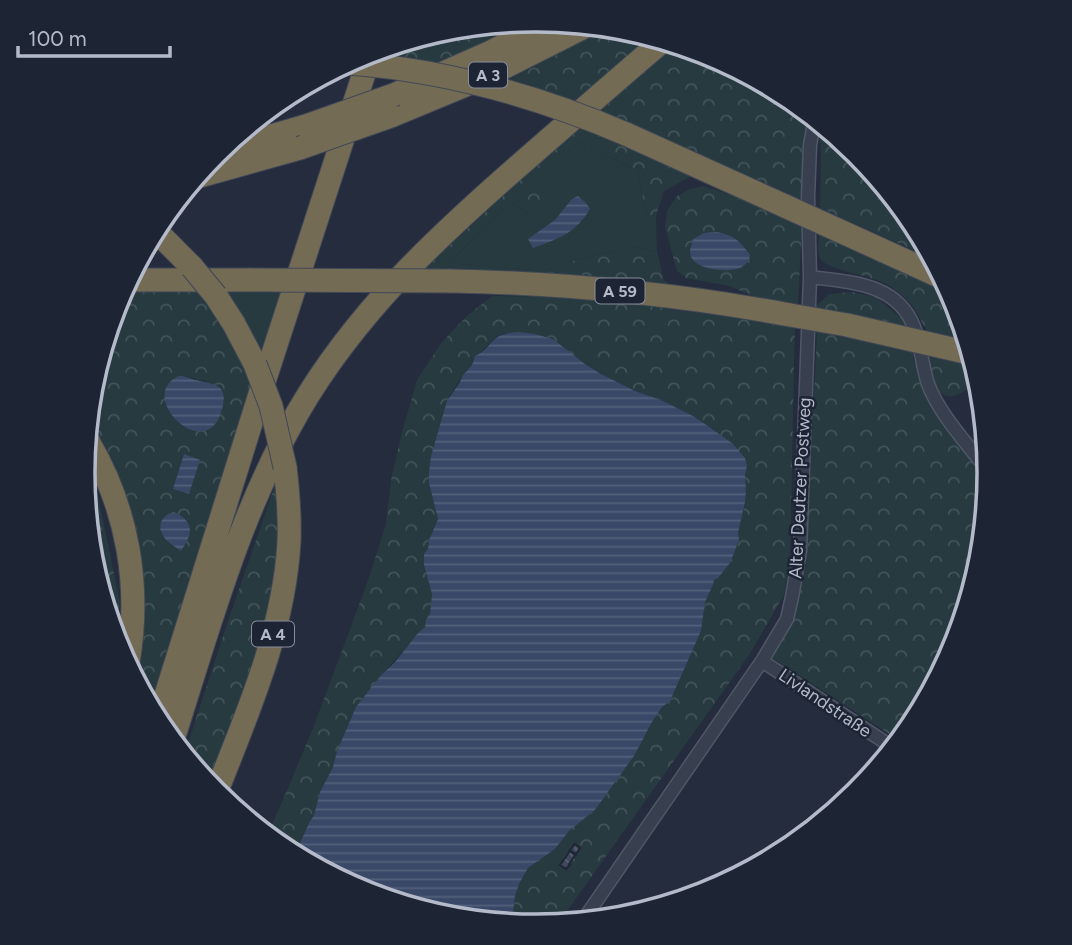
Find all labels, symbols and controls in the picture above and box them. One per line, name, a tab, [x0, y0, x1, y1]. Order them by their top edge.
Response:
scale bar	[18, 14, 170, 58]
text: 100 m	[28, 26, 87, 51]
road number: A 3	[469, 62, 507, 88]
road number: A 59	[596, 278, 644, 304]
street label: Alter Deutzer Postweg	[784, 397, 816, 579]
road number: A 4	[252, 622, 294, 646]
street label: Livlandstraße	[774, 664, 876, 742]

